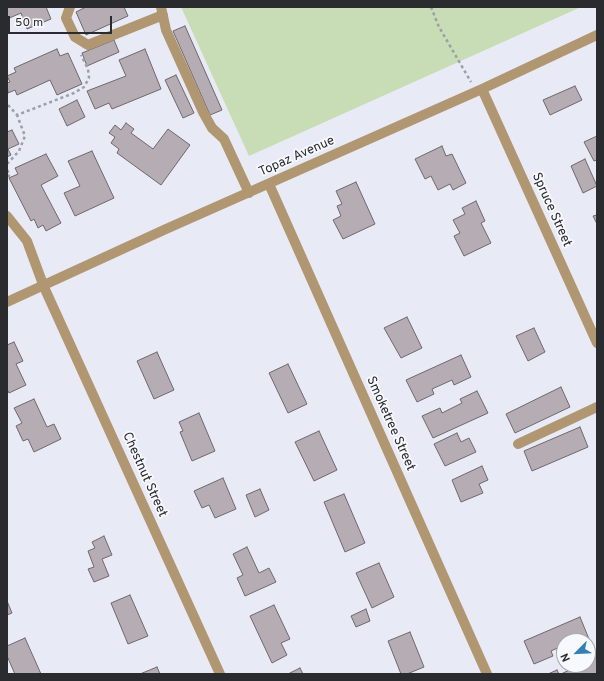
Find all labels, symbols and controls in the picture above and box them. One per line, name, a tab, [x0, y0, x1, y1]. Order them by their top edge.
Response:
scale bar	[10, 8, 114, 34]
text: 50 m	[15, 15, 43, 31]
street label: Topaz Avenue	[257, 133, 337, 181]
street label: Spruce Street	[528, 170, 574, 250]
street label: Smoketree Street	[362, 374, 418, 474]
street label: Chestnut Street	[118, 430, 170, 520]
north arrow	[556, 633, 596, 673]
text: N	[558, 651, 574, 664]

